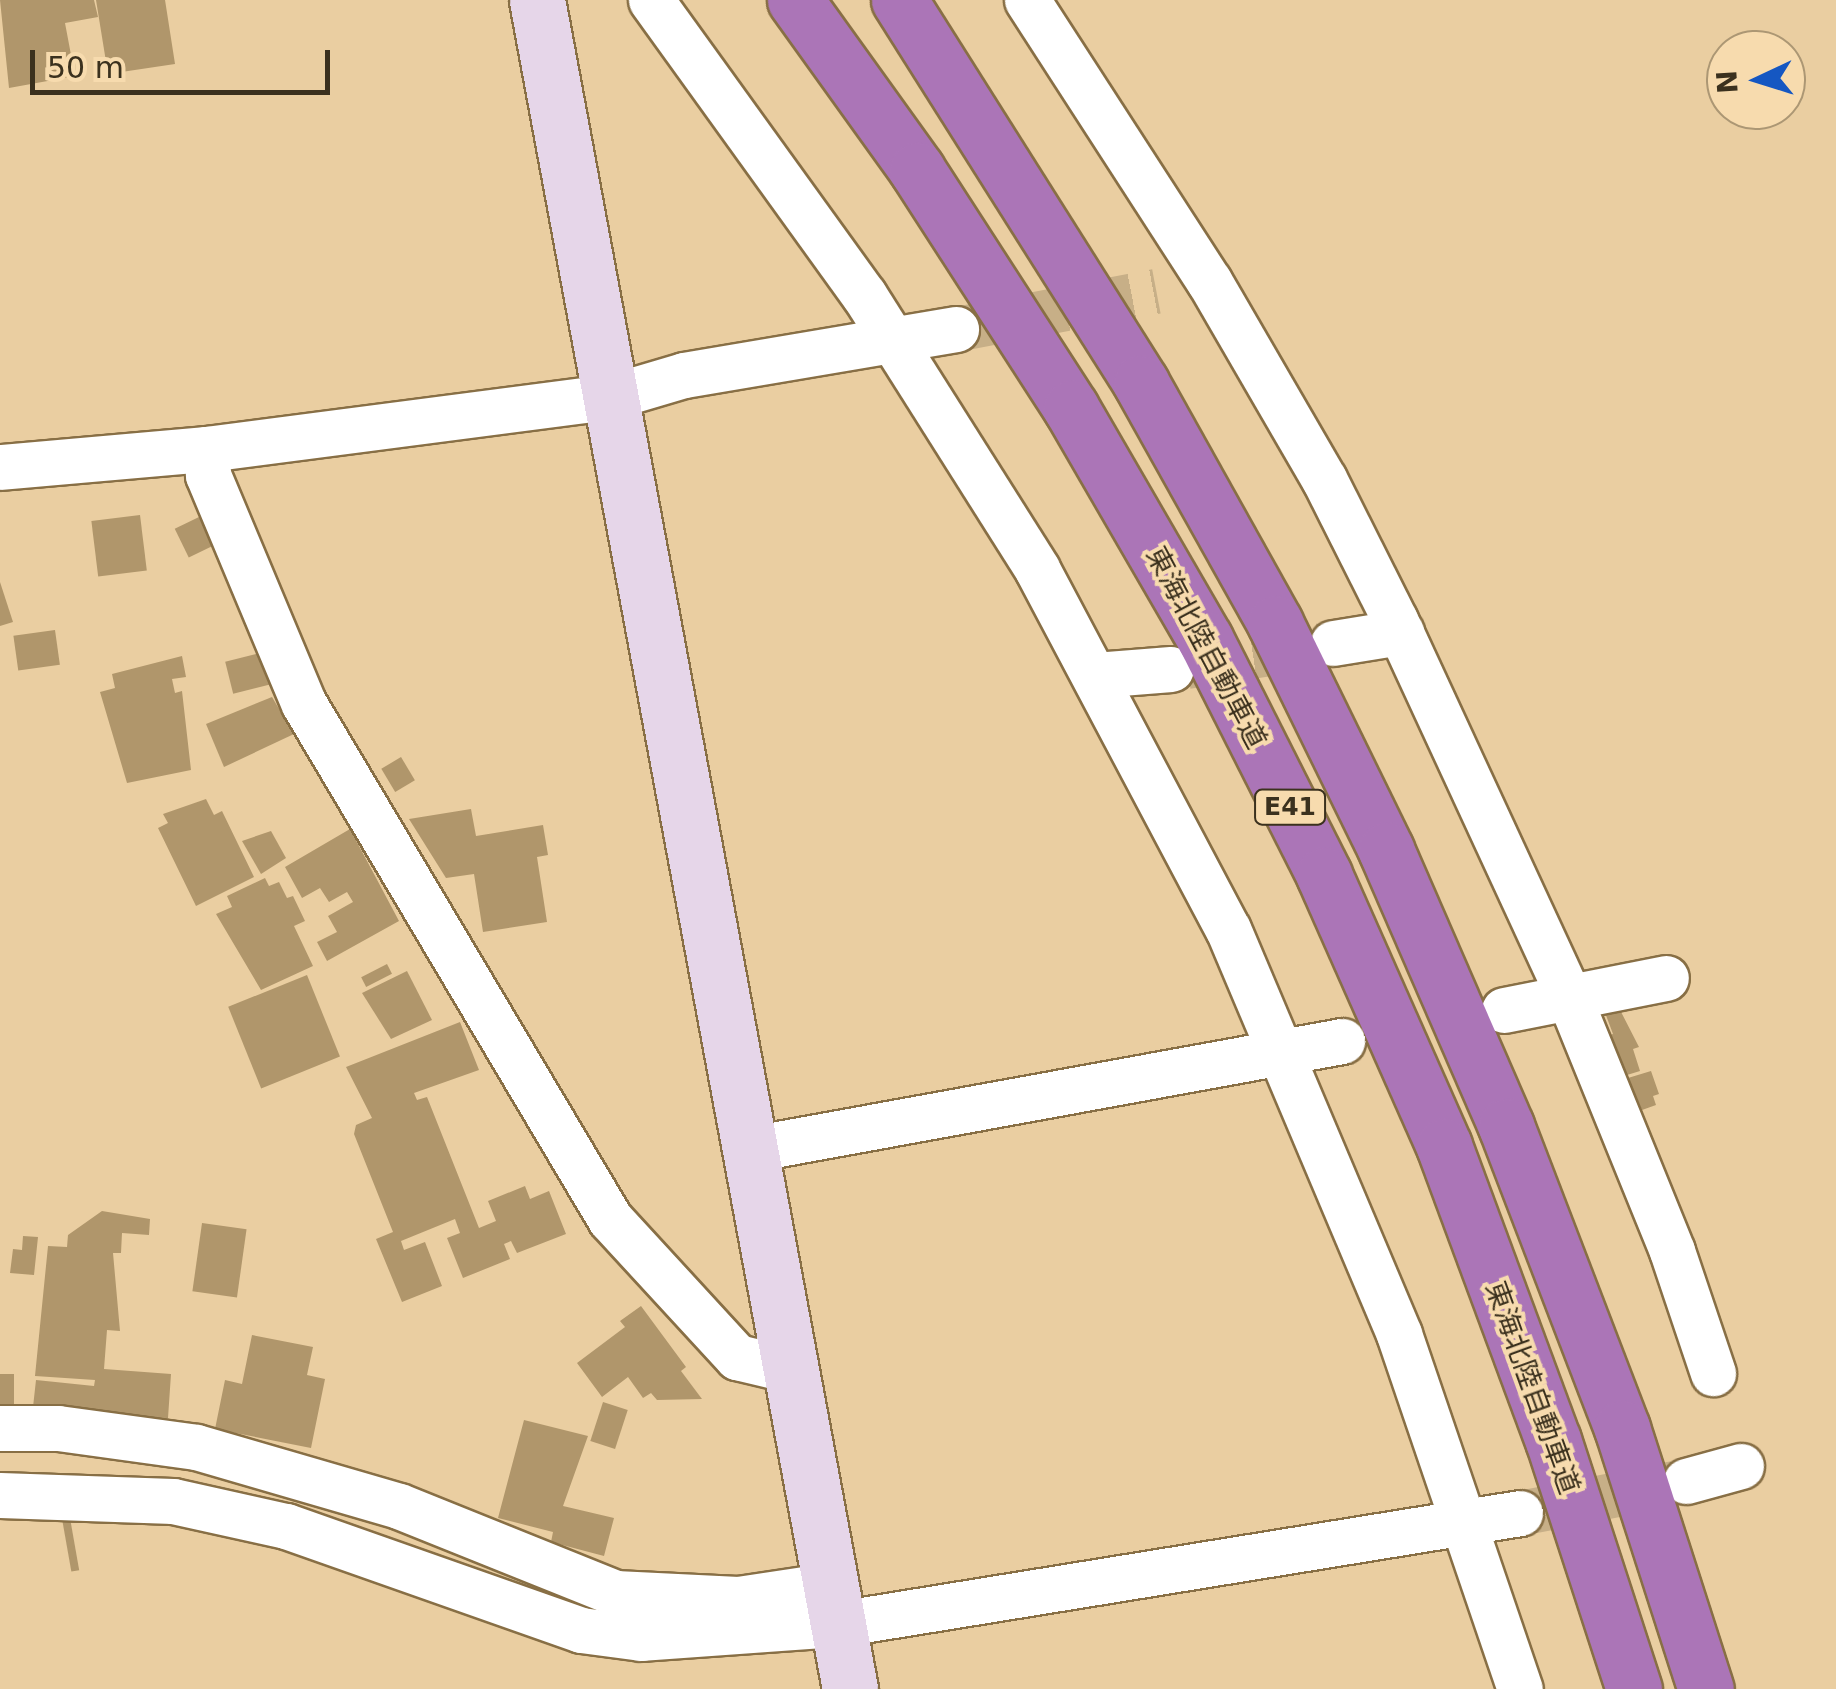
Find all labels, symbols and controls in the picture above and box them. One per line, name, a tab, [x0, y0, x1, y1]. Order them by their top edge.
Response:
scale bar	[35, 30, 335, 92]
north arrow	[1706, 30, 1806, 130]
text: 50 m	[47, 50, 124, 85]
text: N	[1710, 69, 1745, 95]
street label: 東海北陸自動車道	[1139, 541, 1273, 755]
road number: E41	[1252, 787, 1328, 827]
street label: 東海北陸自動車道	[1478, 1277, 1586, 1499]

